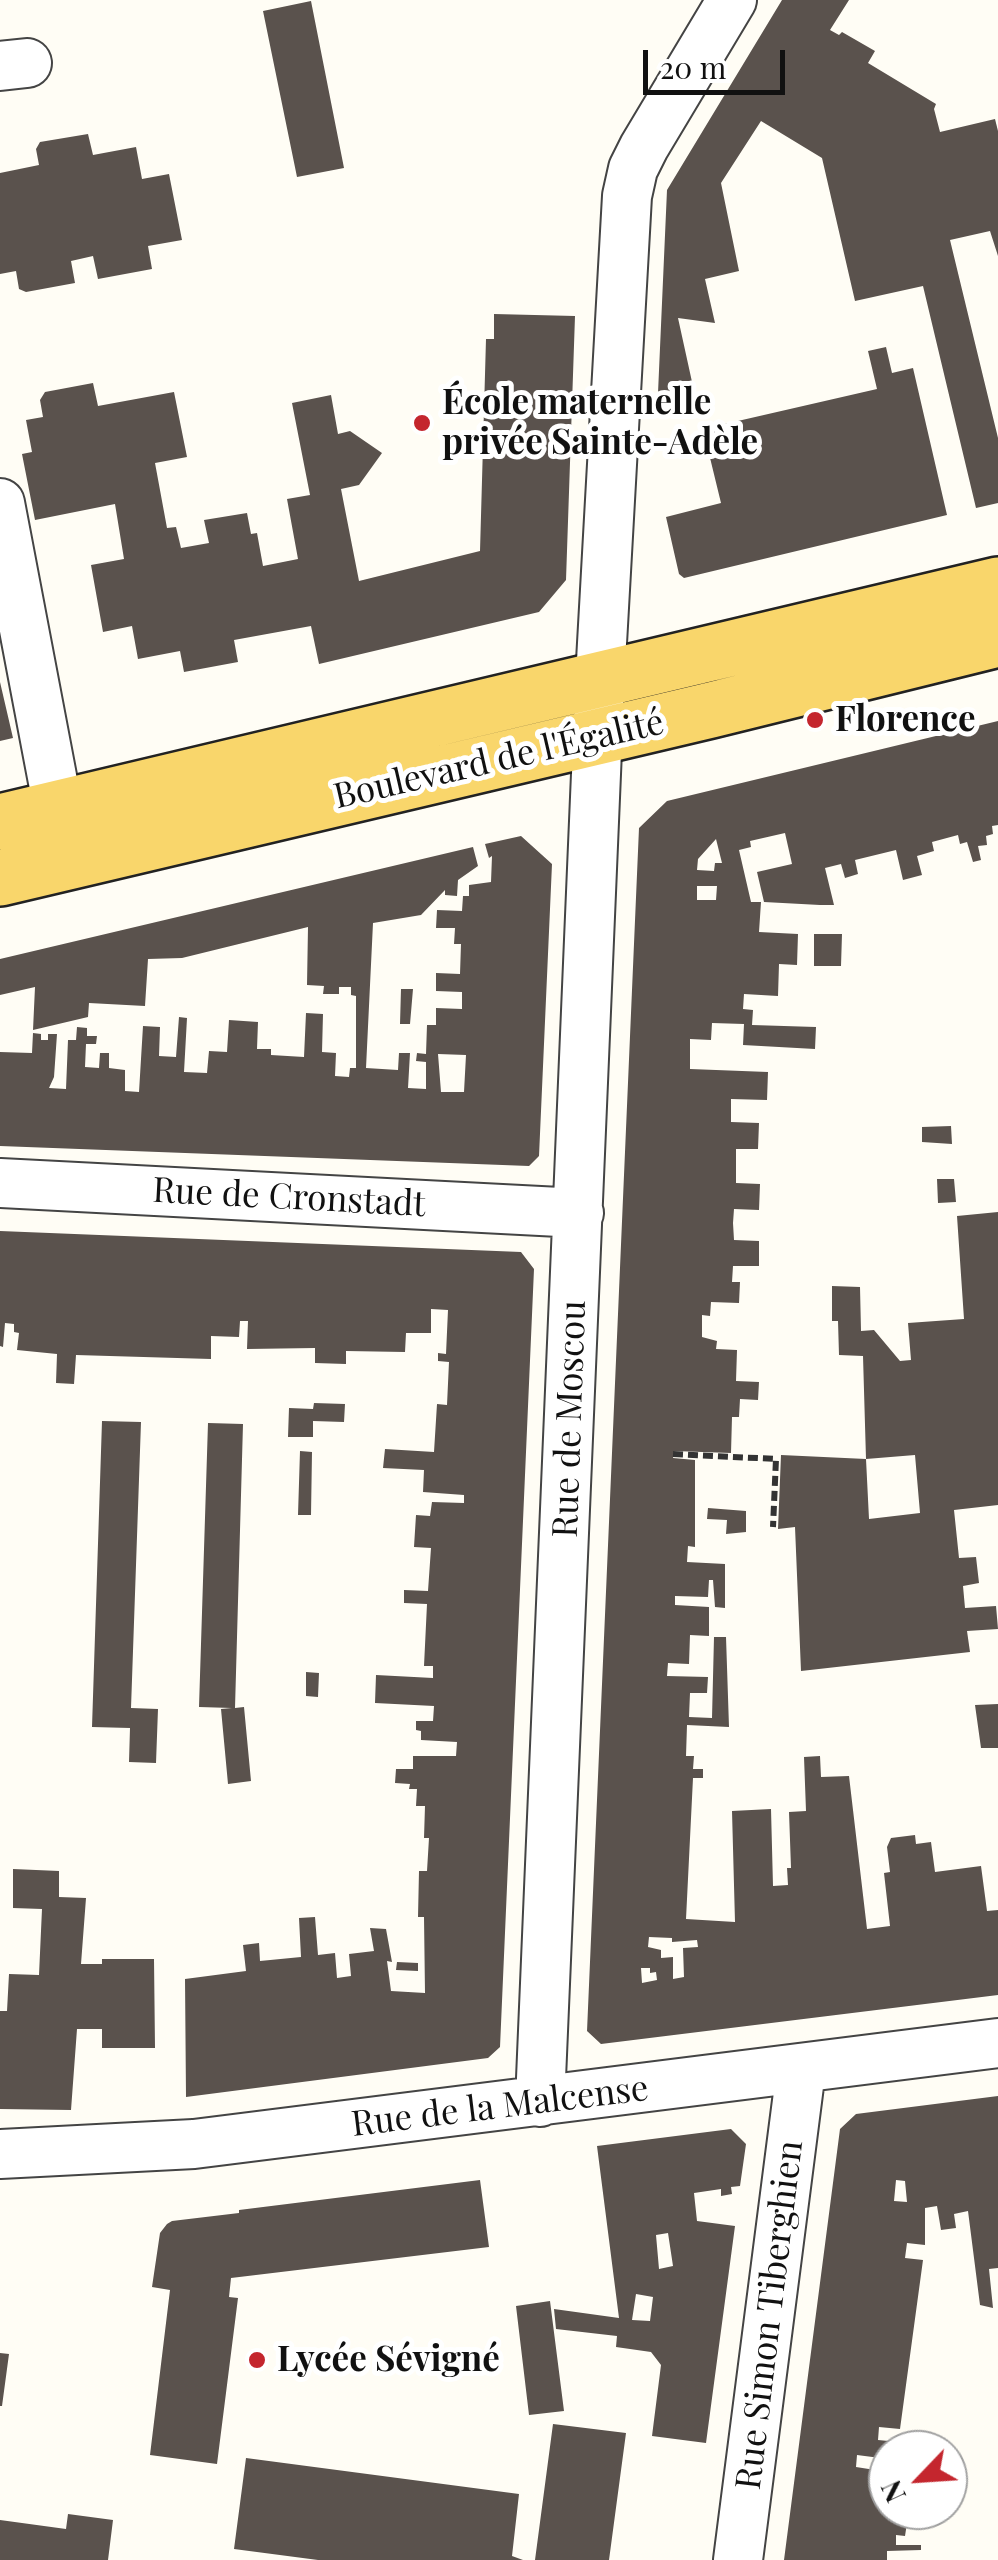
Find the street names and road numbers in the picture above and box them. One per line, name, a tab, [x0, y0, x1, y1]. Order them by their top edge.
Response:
street label: Boulevard de l'Égalité	[330, 702, 668, 818]
street label: Rue de Cronstadt	[151, 1170, 427, 1226]
street label: Rue de Moscou	[545, 1300, 595, 1538]
street label: Rue de la Malcense	[349, 2068, 651, 2146]
street label: Rue Simon Tiberghien	[728, 2138, 812, 2492]

